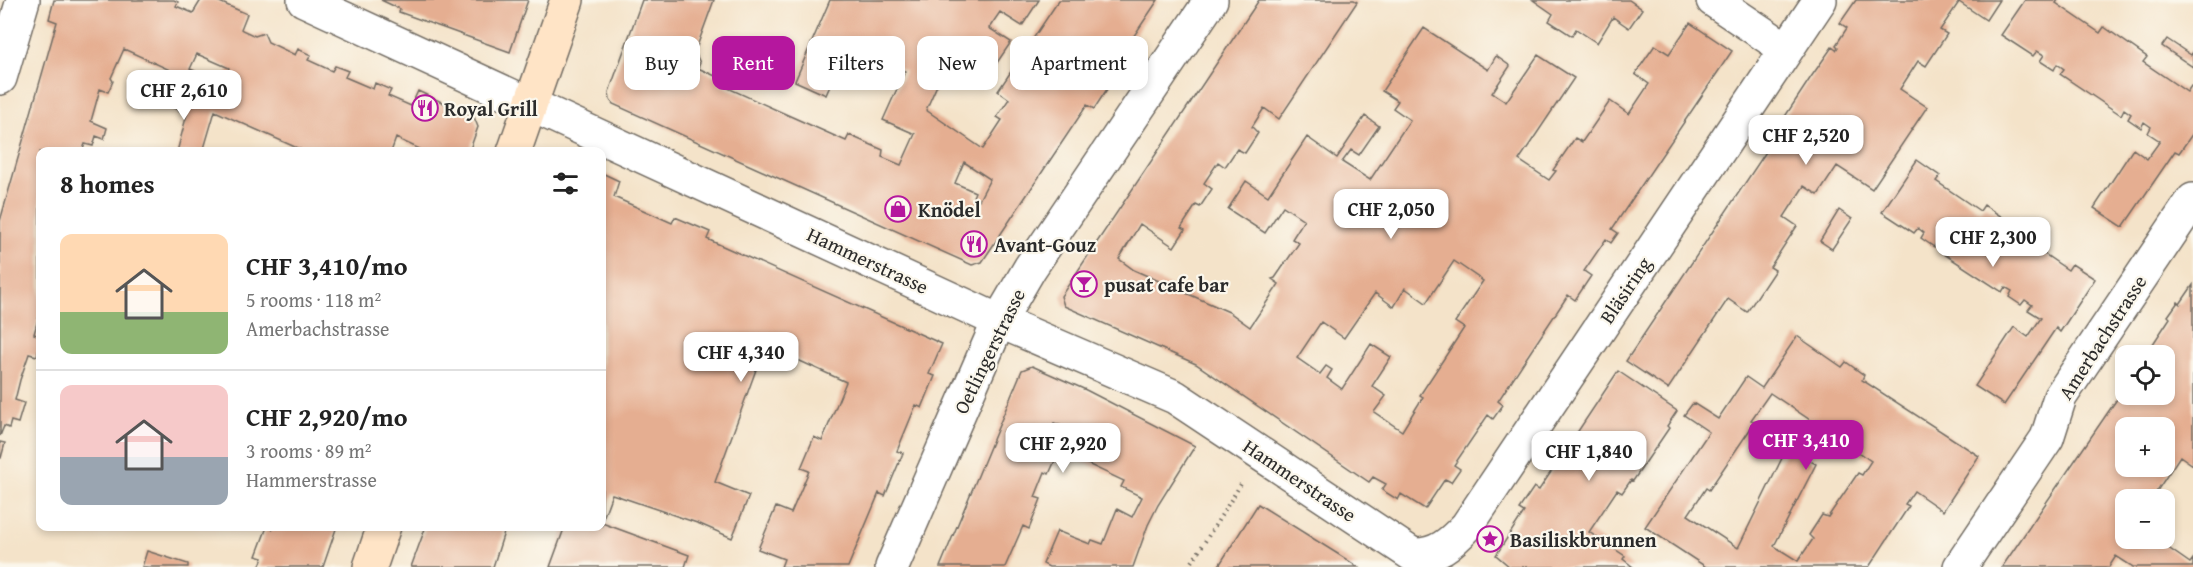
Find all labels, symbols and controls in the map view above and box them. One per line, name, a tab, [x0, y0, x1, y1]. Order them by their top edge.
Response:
chip: Buy	[624, 36, 700, 90]
chip: Rent	[712, 36, 795, 90]
chip: Filters	[807, 36, 905, 90]
chip: New	[917, 36, 998, 90]
chip: Apartment	[1010, 36, 1148, 90]
pin: CHF 2,610	[115, 70, 253, 121]
text: CHF 2,610	[140, 75, 228, 104]
restaurant icon: Royal Grill	[410, 93, 440, 123]
place label: Royal Grill	[444, 94, 538, 123]
pin: CHF 2,520	[1737, 115, 1875, 166]
text: CHF 2,520	[1762, 120, 1850, 149]
text: 8 homes	[60, 164, 155, 203]
icon: filters	[549, 167, 582, 200]
pin: CHF 2,050	[1322, 189, 1460, 240]
shop icon: Knödel	[883, 194, 913, 224]
text: CHF 2,050	[1347, 194, 1435, 223]
place label: Knödel	[918, 195, 981, 224]
pin: CHF 2,300	[1924, 217, 2062, 268]
street label: Hammerstrasse	[803, 219, 933, 301]
text: CHF 2,300	[1949, 222, 2037, 251]
restaurant icon: Avant-Gouz	[959, 229, 989, 259]
place label: Avant-Gouz	[994, 230, 1096, 259]
text: CHF 3,410/mo	[246, 246, 408, 285]
street label: Bläsiring	[1592, 251, 1658, 329]
icon: home	[108, 258, 180, 330]
bar icon: pusat cafe bar	[1069, 269, 1099, 299]
street label: Amerbachstrasse	[2051, 269, 2153, 405]
place label: pusat cafe bar	[1104, 270, 1229, 299]
street label: Oetlingerstrasse	[946, 283, 1032, 419]
text: 5 rooms · 118 m²	[246, 285, 381, 314]
text: Amerbachstrasse	[246, 314, 389, 343]
pin: CHF 4,340	[672, 332, 810, 383]
text: CHF 4,340	[697, 337, 785, 366]
map controls	[2115, 345, 2175, 549]
button: locate	[2115, 345, 2175, 405]
text: CHF 2,920/mo	[246, 397, 408, 436]
icon: home	[108, 409, 180, 481]
button: +	[2115, 417, 2175, 477]
pin: CHF 3,410	[1737, 420, 1875, 471]
pin: CHF 2,920	[994, 423, 1132, 474]
text: CHF 3,410	[1762, 425, 1850, 454]
text: CHF 2,920	[1019, 428, 1107, 457]
street label: Hammerstrasse	[1238, 431, 1362, 529]
pin: CHF 1,840	[1520, 431, 1658, 482]
text: 3 rooms · 89 m²	[246, 436, 372, 465]
text: CHF 1,840	[1545, 436, 1633, 465]
text: Hammerstrasse	[246, 465, 377, 494]
button: −	[2115, 489, 2175, 549]
place icon: Basiliskbrunnen	[1475, 524, 1505, 554]
place label: Basiliskbrunnen	[1510, 525, 1657, 554]

